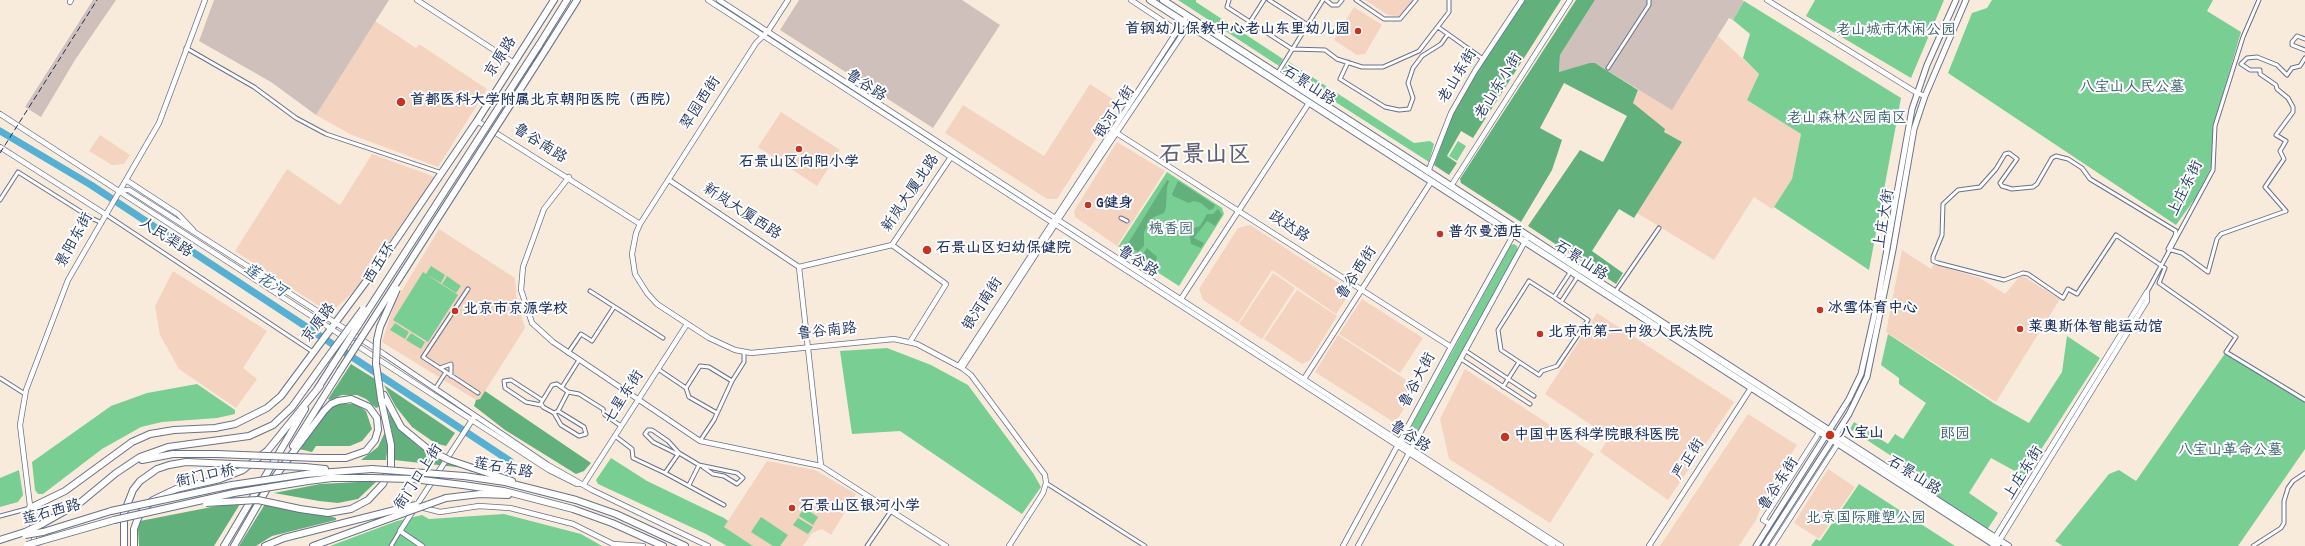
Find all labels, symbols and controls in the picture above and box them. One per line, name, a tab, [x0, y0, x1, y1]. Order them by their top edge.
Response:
place label: 首钢幼儿保教中心老山东里幼儿园	[1125, 22, 1350, 40]
park label: 老山城市休闲公园	[1836, 23, 1956, 41]
marker: 首钢幼儿保教中心老山东里幼儿园	[1353, 26, 1363, 36]
street label: 京原路	[482, 34, 522, 82]
street label: 老山东街	[1436, 47, 1482, 107]
street label: 老山东小街	[1472, 50, 1528, 124]
street label: 石景山路	[1278, 63, 1338, 111]
street label: 鲁谷路	[841, 67, 889, 107]
street label: 翠园西街	[678, 74, 726, 134]
park label: 八宝山人民公墓	[2080, 80, 2184, 98]
street label: 银河大街	[1092, 83, 1140, 143]
place label: 首都医科大学附属北京朝阳医院（西院）	[410, 93, 680, 111]
marker: 首都医科大学附属北京朝阳医院（西院）	[395, 96, 407, 108]
park label: 老山森林公园南区	[1787, 111, 1907, 129]
street label: 鲁谷南路	[509, 121, 569, 169]
marker: 石景山区向阳小学	[794, 144, 804, 154]
district label: 石景山区	[1159, 144, 1251, 172]
street label: 新岚大厦北路	[879, 152, 945, 236]
place label: 石景山区向阳小学	[739, 155, 859, 173]
street label: 上庄东街	[2166, 158, 2208, 220]
street label: 新岚大厦西路	[698, 181, 784, 245]
street label: 上庄大街	[1872, 188, 1900, 250]
place label: G健身	[1096, 196, 1134, 214]
marker: G健身	[1083, 200, 1093, 210]
street label: 政达路	[1264, 208, 1312, 248]
street label: 景阳东街	[54, 210, 98, 272]
street label: 人民渠路	[135, 215, 195, 263]
park label: 槐香园	[1149, 222, 1193, 240]
place label: 普尔曼酒店	[1448, 225, 1523, 243]
marker: 普尔曼酒店	[1435, 229, 1445, 239]
street label: 石景山路	[1550, 238, 1610, 286]
street label: 西五环	[361, 240, 401, 288]
place label: 石景山区妇幼保健院	[936, 241, 1071, 259]
street label: 鲁谷路	[1113, 243, 1161, 283]
marker: 石景山区妇幼保健院	[921, 244, 933, 256]
street label: 鲁谷西街	[1334, 244, 1382, 304]
water label: 莲花河	[239, 261, 289, 303]
street label: 银河南街	[960, 275, 1008, 335]
street label: 京原路	[299, 301, 341, 347]
place label: 冰雪体育中心	[1828, 301, 1918, 319]
place label: 北京市京源学校	[463, 302, 568, 320]
marker: 冰雪体育中心	[1815, 305, 1825, 315]
marker: 北京市京源学校	[450, 306, 460, 316]
place label: 莱奥斯体智能运动馆	[2028, 320, 2163, 338]
street label: 鲁谷南路	[796, 321, 858, 345]
marker: 莱奥斯体智能运动馆	[2015, 324, 2025, 334]
place label: 北京市第一中级人民法院	[1548, 325, 1713, 343]
marker: 北京市第一中级人民法院	[1535, 329, 1545, 339]
street label: 鲁谷大街	[1397, 350, 1441, 412]
street label: 七星东街	[601, 368, 649, 428]
street label: 鲁谷路	[1385, 418, 1433, 458]
place label: 八宝山	[1839, 426, 1884, 444]
park label: 郎园	[1940, 427, 1970, 445]
place label: 中国中医科学院眼科医院	[1514, 428, 1679, 446]
marker: 八宝山	[1824, 429, 1836, 441]
marker: 中国中医科学院眼科医院	[1499, 431, 1511, 443]
street label: 严正街	[1670, 436, 1710, 484]
street label: 衙门口上街	[392, 442, 448, 514]
park label: 八宝山革命公墓	[2178, 443, 2282, 461]
street label: 上庄东街	[2001, 444, 2049, 504]
street label: 石景山路	[1883, 453, 1943, 501]
street label: 鲁谷东街	[1756, 455, 1804, 515]
street label: 莲石东路	[472, 456, 534, 484]
street label: 衙门口桥	[175, 463, 237, 493]
street label: 莲石西路	[21, 498, 83, 530]
place label: 石景山区银河小学	[800, 499, 920, 517]
marker: 石景山区银河小学	[787, 503, 797, 513]
park label: 北京国际雕塑公园	[1806, 511, 1926, 529]

